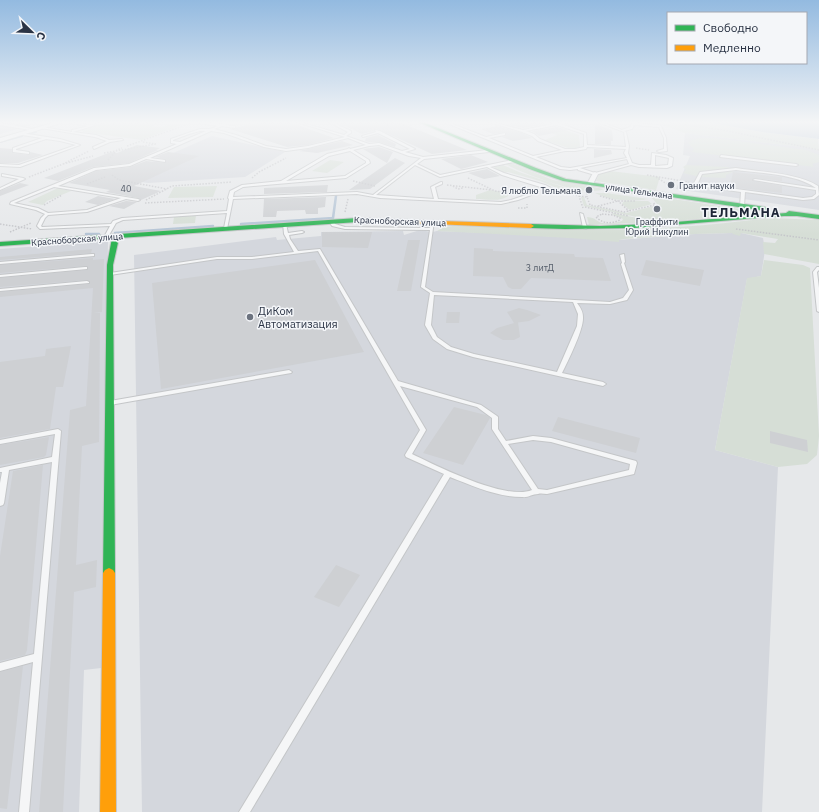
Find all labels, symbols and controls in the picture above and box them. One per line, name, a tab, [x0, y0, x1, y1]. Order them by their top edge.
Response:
north arrow	[12, 12, 52, 52]
legend	[667, 12, 807, 64]
text: Свободно	[703, 20, 759, 35]
text: С	[33, 30, 49, 42]
text: Медленно	[703, 40, 761, 55]
marker: Гранит науки	[666, 180, 676, 190]
place label: Гранит науки	[679, 180, 735, 191]
street label: улица Тельмана	[605, 181, 673, 201]
house number: 40	[121, 183, 131, 194]
place label: Я люблю Тельмана	[501, 185, 581, 196]
marker: Я люблю Тельмана	[584, 185, 594, 195]
marker: Граффити Юрий Никулин	[652, 204, 662, 214]
district label: ТЕЛЬМАНА	[701, 204, 781, 221]
street label: Красноборская улица	[354, 214, 446, 228]
place label: Граффити Юрий Никулин	[625, 216, 689, 237]
street label: Красноборская улица	[31, 230, 124, 248]
house number: 3 литД	[526, 262, 555, 273]
place label: ДиКом Автоматизация	[258, 304, 338, 331]
marker: ДиКом Автоматизация	[245, 312, 255, 322]

